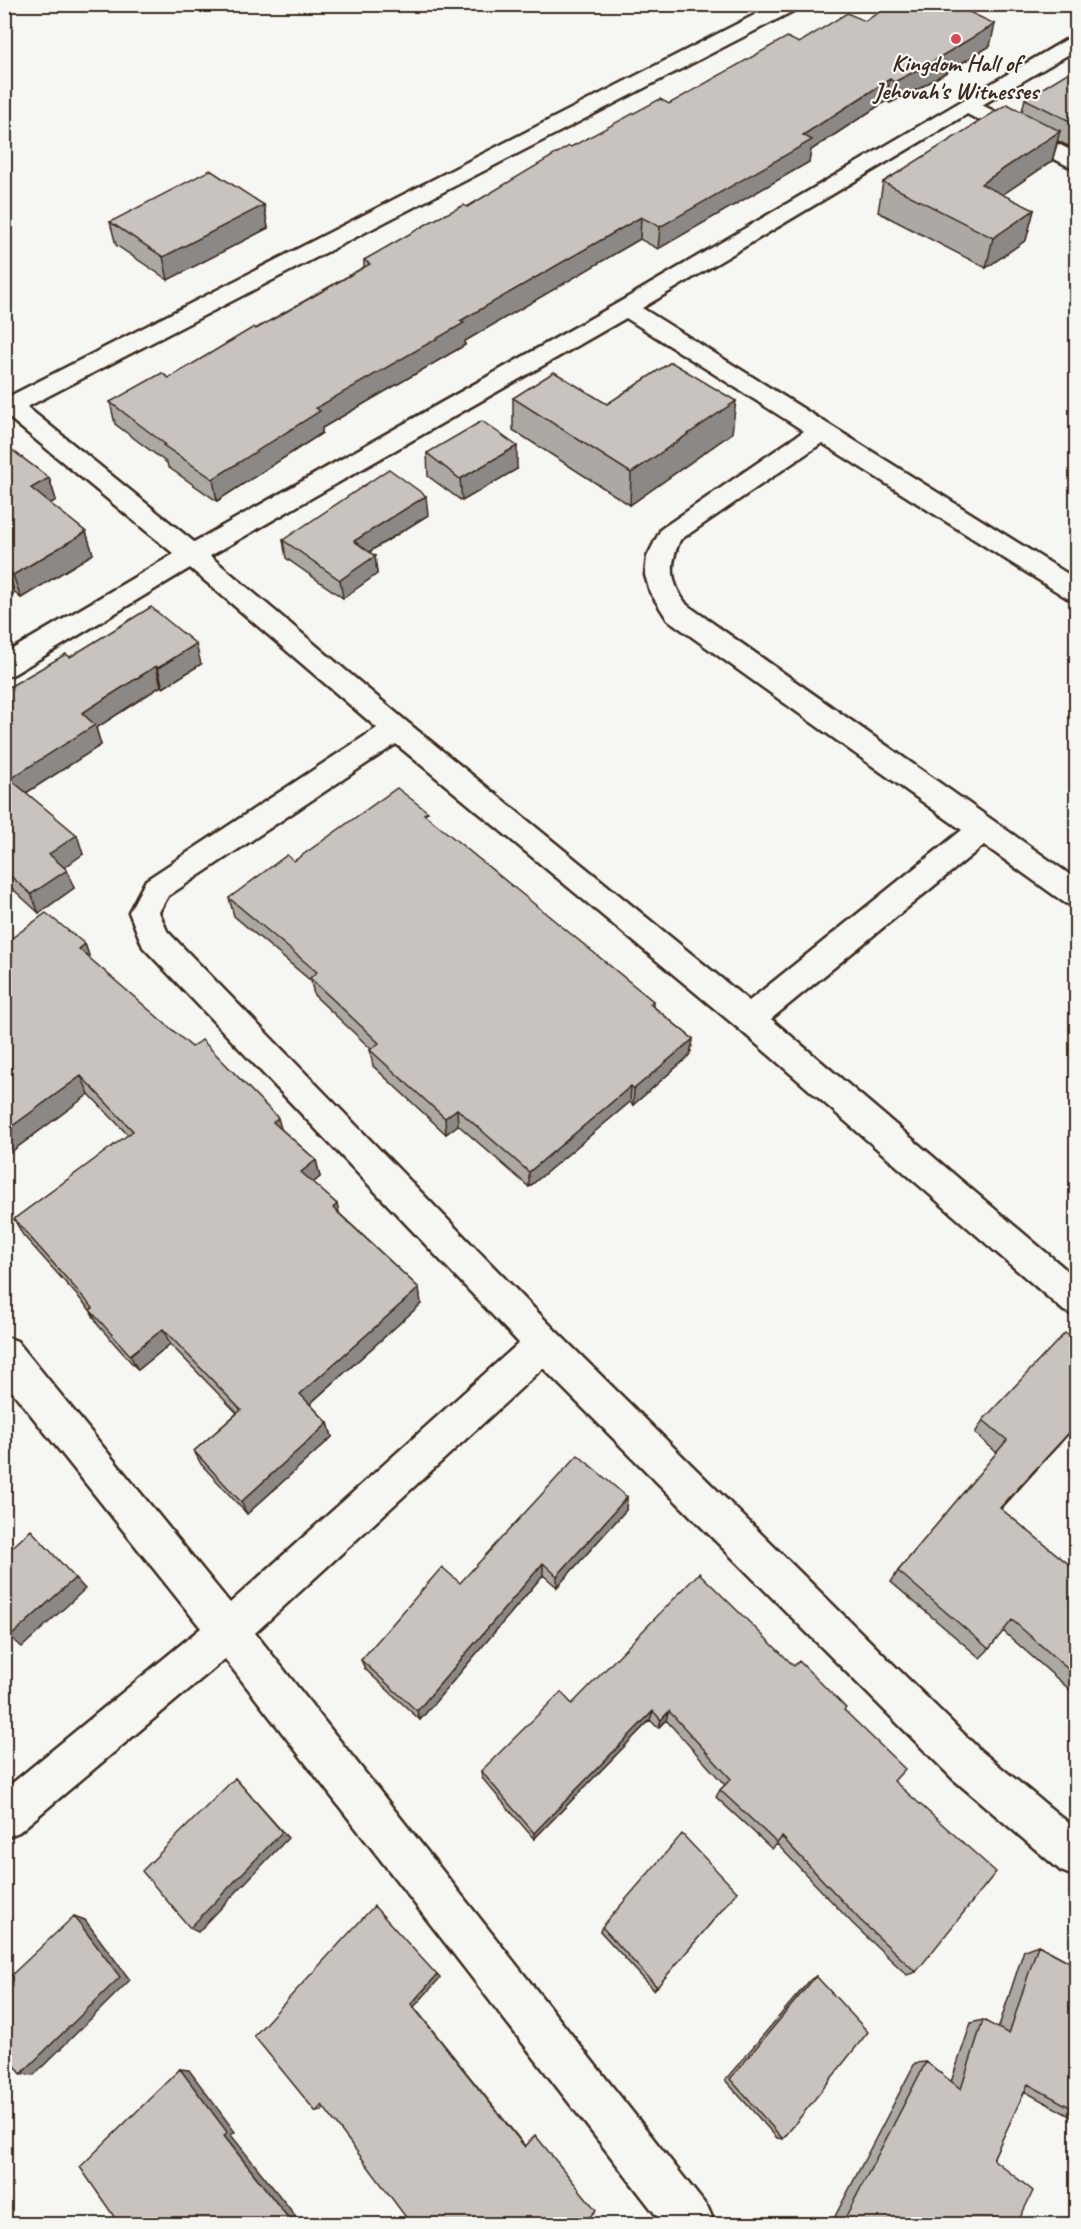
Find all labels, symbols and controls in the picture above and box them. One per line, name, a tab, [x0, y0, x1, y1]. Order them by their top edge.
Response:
marker: Kingdom Hall of Jehovah's Witnesses	[949, 32, 963, 46]
place label: Kingdom Hall of Jehovah's Witnesses	[872, 48, 1041, 106]

